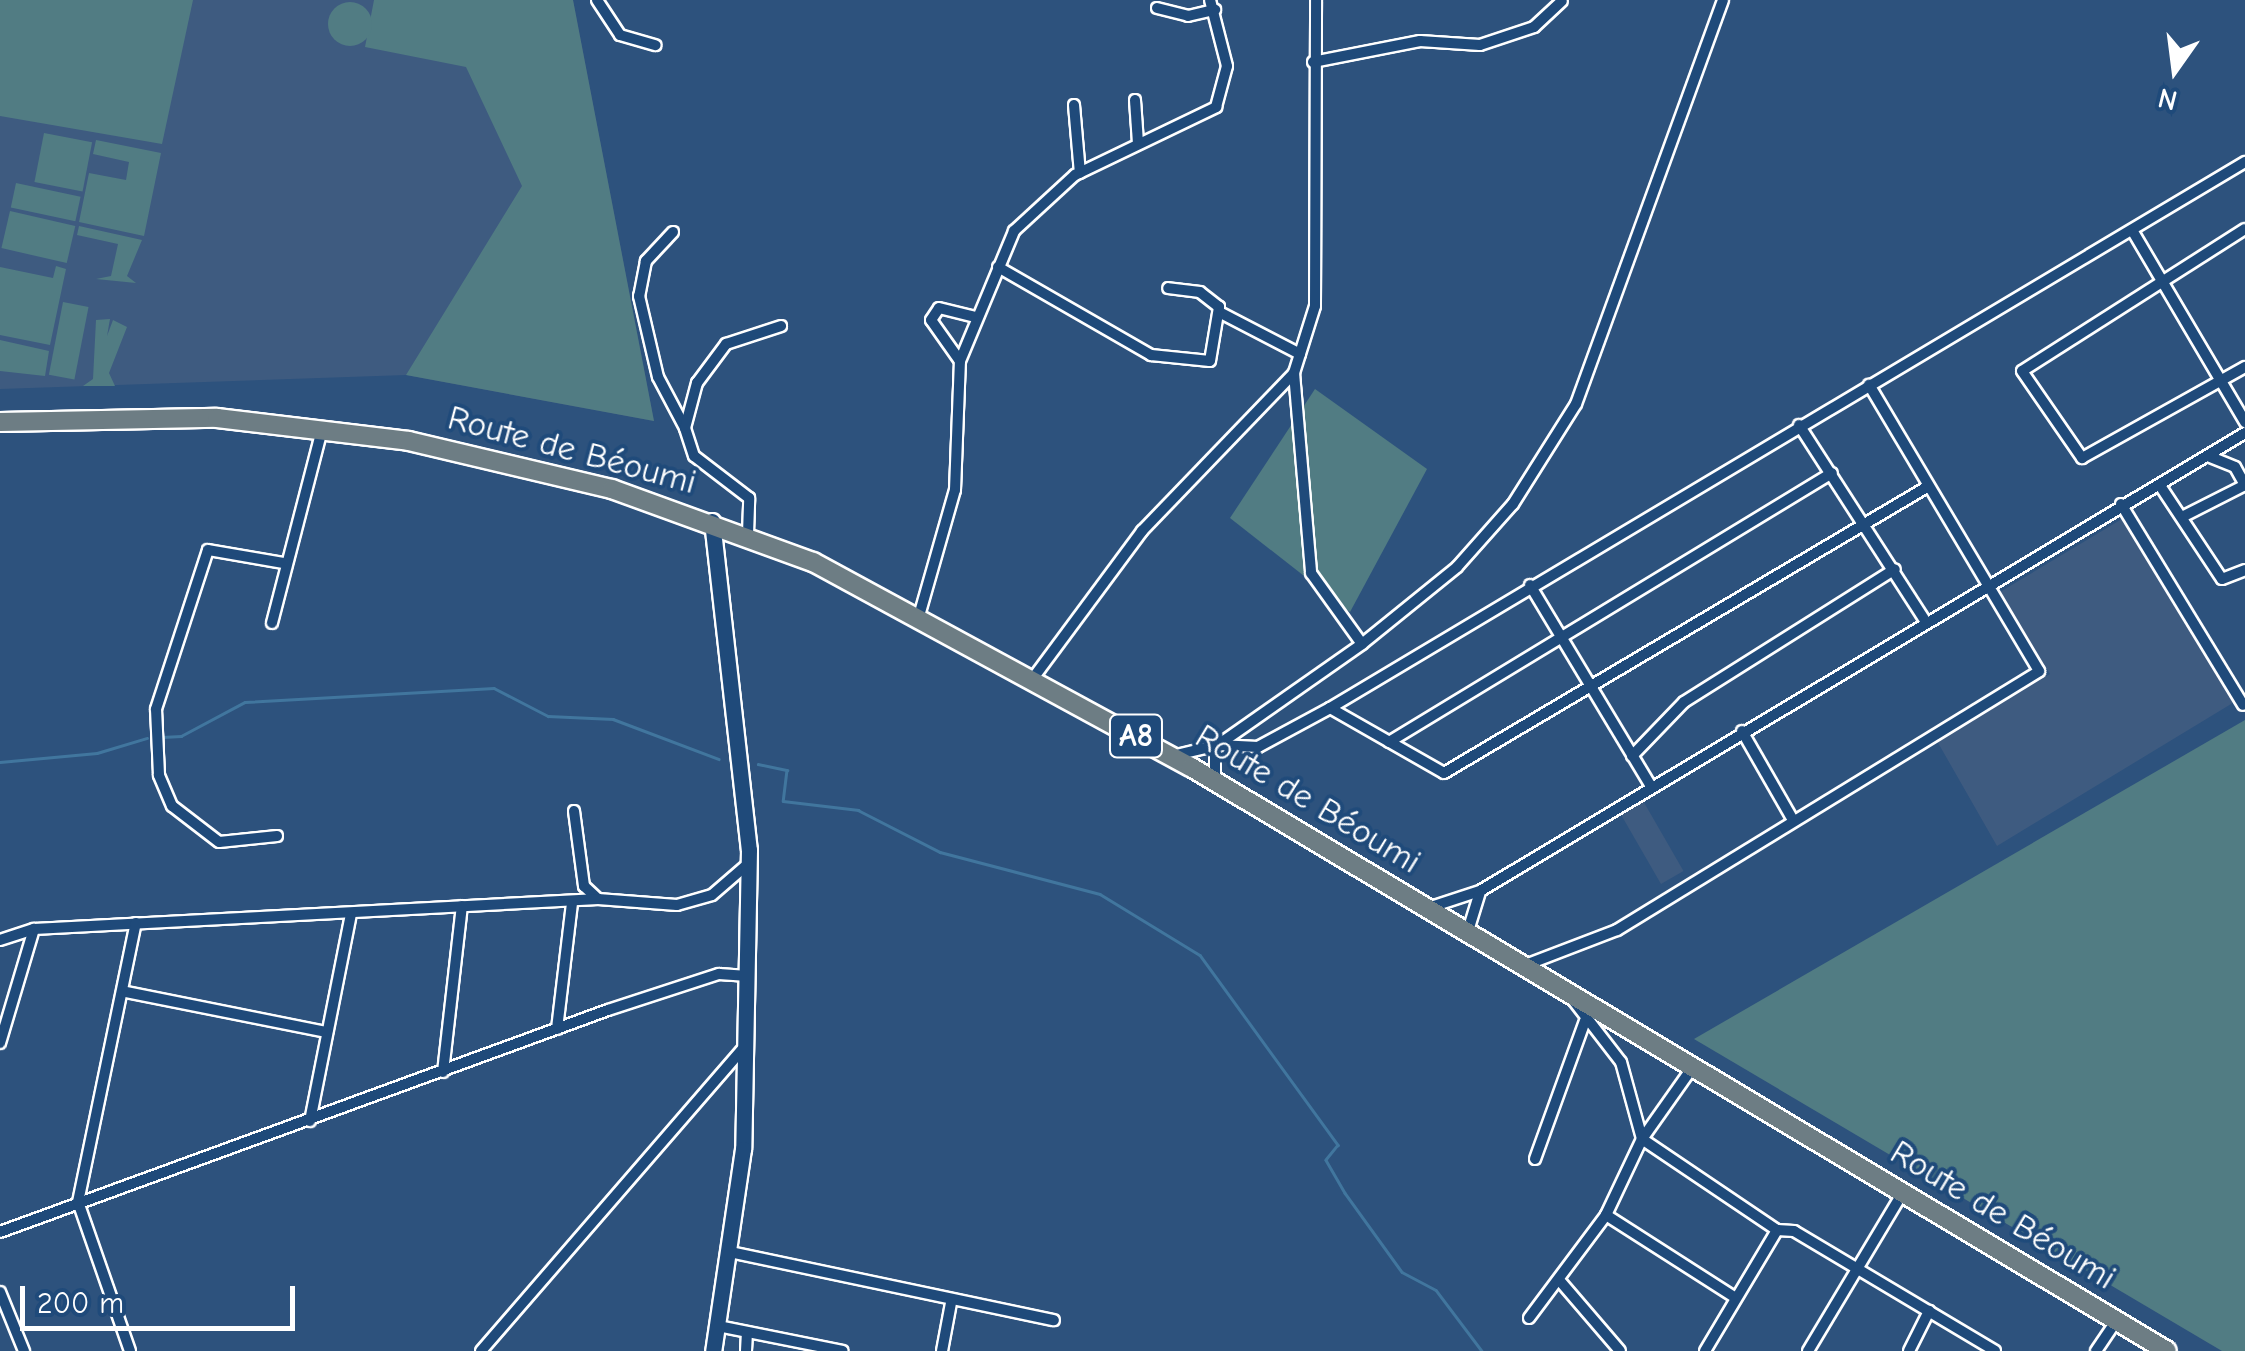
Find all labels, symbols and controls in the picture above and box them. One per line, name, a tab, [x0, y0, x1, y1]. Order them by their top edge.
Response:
north arrow	[2125, 20, 2225, 120]
text: N	[2155, 81, 2180, 117]
street label: Route de Béoumi	[443, 397, 701, 503]
road number: A8	[1108, 709, 1164, 763]
street label: Route de Béoumi	[1188, 715, 1428, 883]
street label: Route de Béoumi	[1883, 1131, 2123, 1299]
scale bar	[25, 1266, 300, 1328]
text: 200 m	[37, 1286, 124, 1321]

